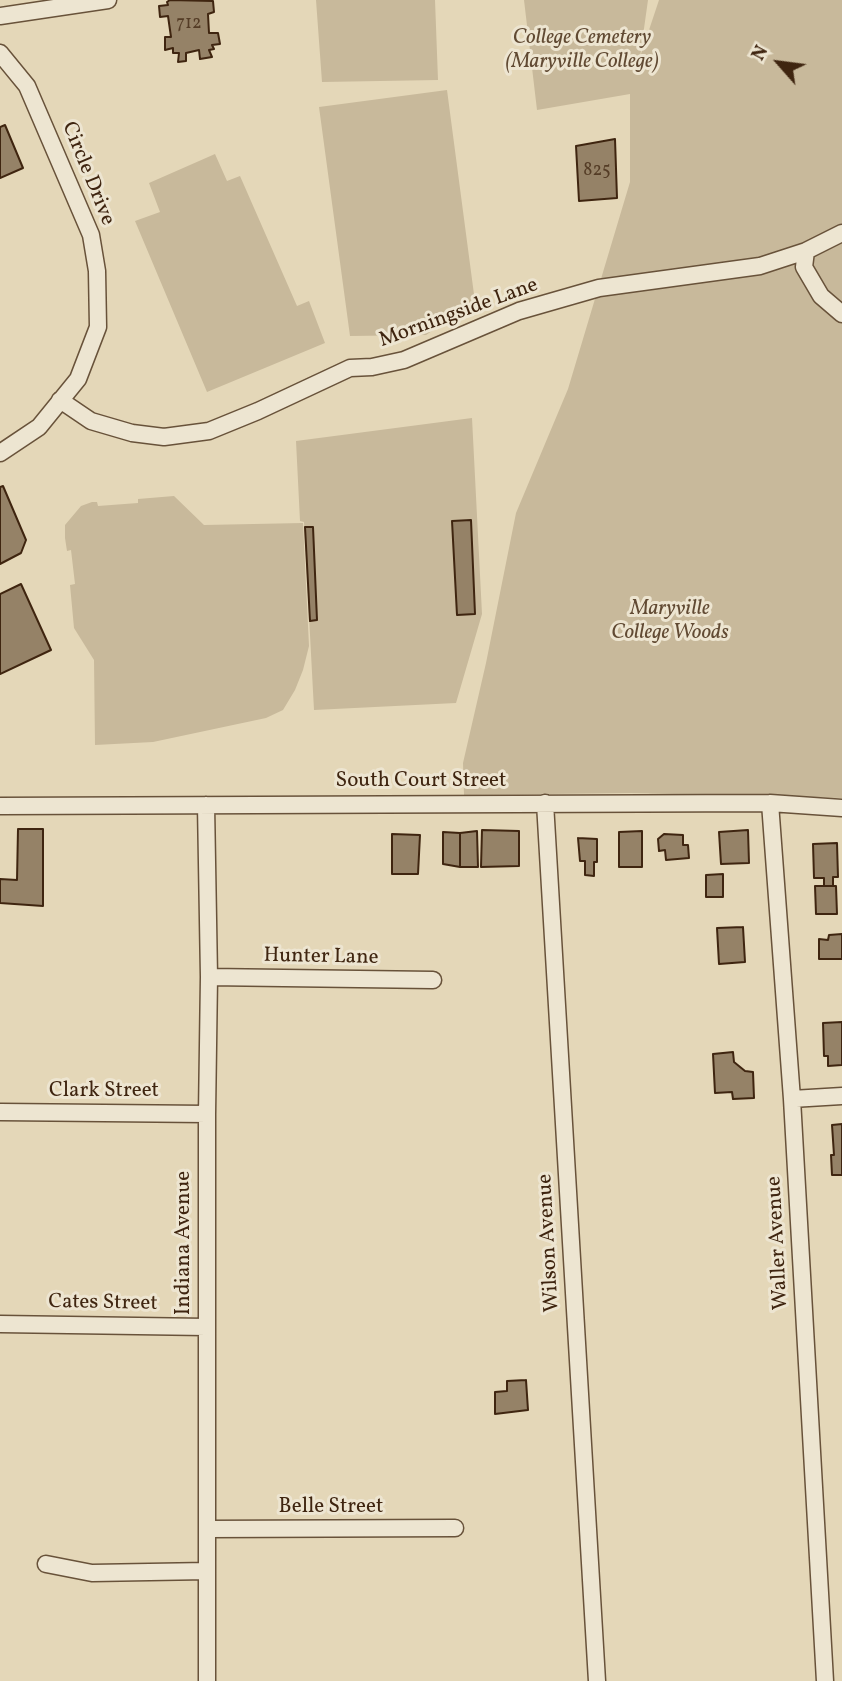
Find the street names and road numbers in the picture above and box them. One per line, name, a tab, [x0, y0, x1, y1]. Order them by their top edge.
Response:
street label: Circle Drive	[55, 119, 119, 229]
street label: Morningside Lane	[376, 274, 542, 354]
street label: South Court Street	[336, 769, 506, 795]
street label: Hunter Lane	[263, 944, 379, 972]
street label: Clark Street	[49, 1079, 159, 1105]
street label: Indiana Avenue	[172, 1171, 198, 1315]
street label: Wilson Avenue	[534, 1173, 566, 1313]
street label: Waller Avenue	[763, 1175, 795, 1311]
street label: Cates Street	[48, 1290, 158, 1318]
street label: Belle Street	[279, 1495, 383, 1521]

